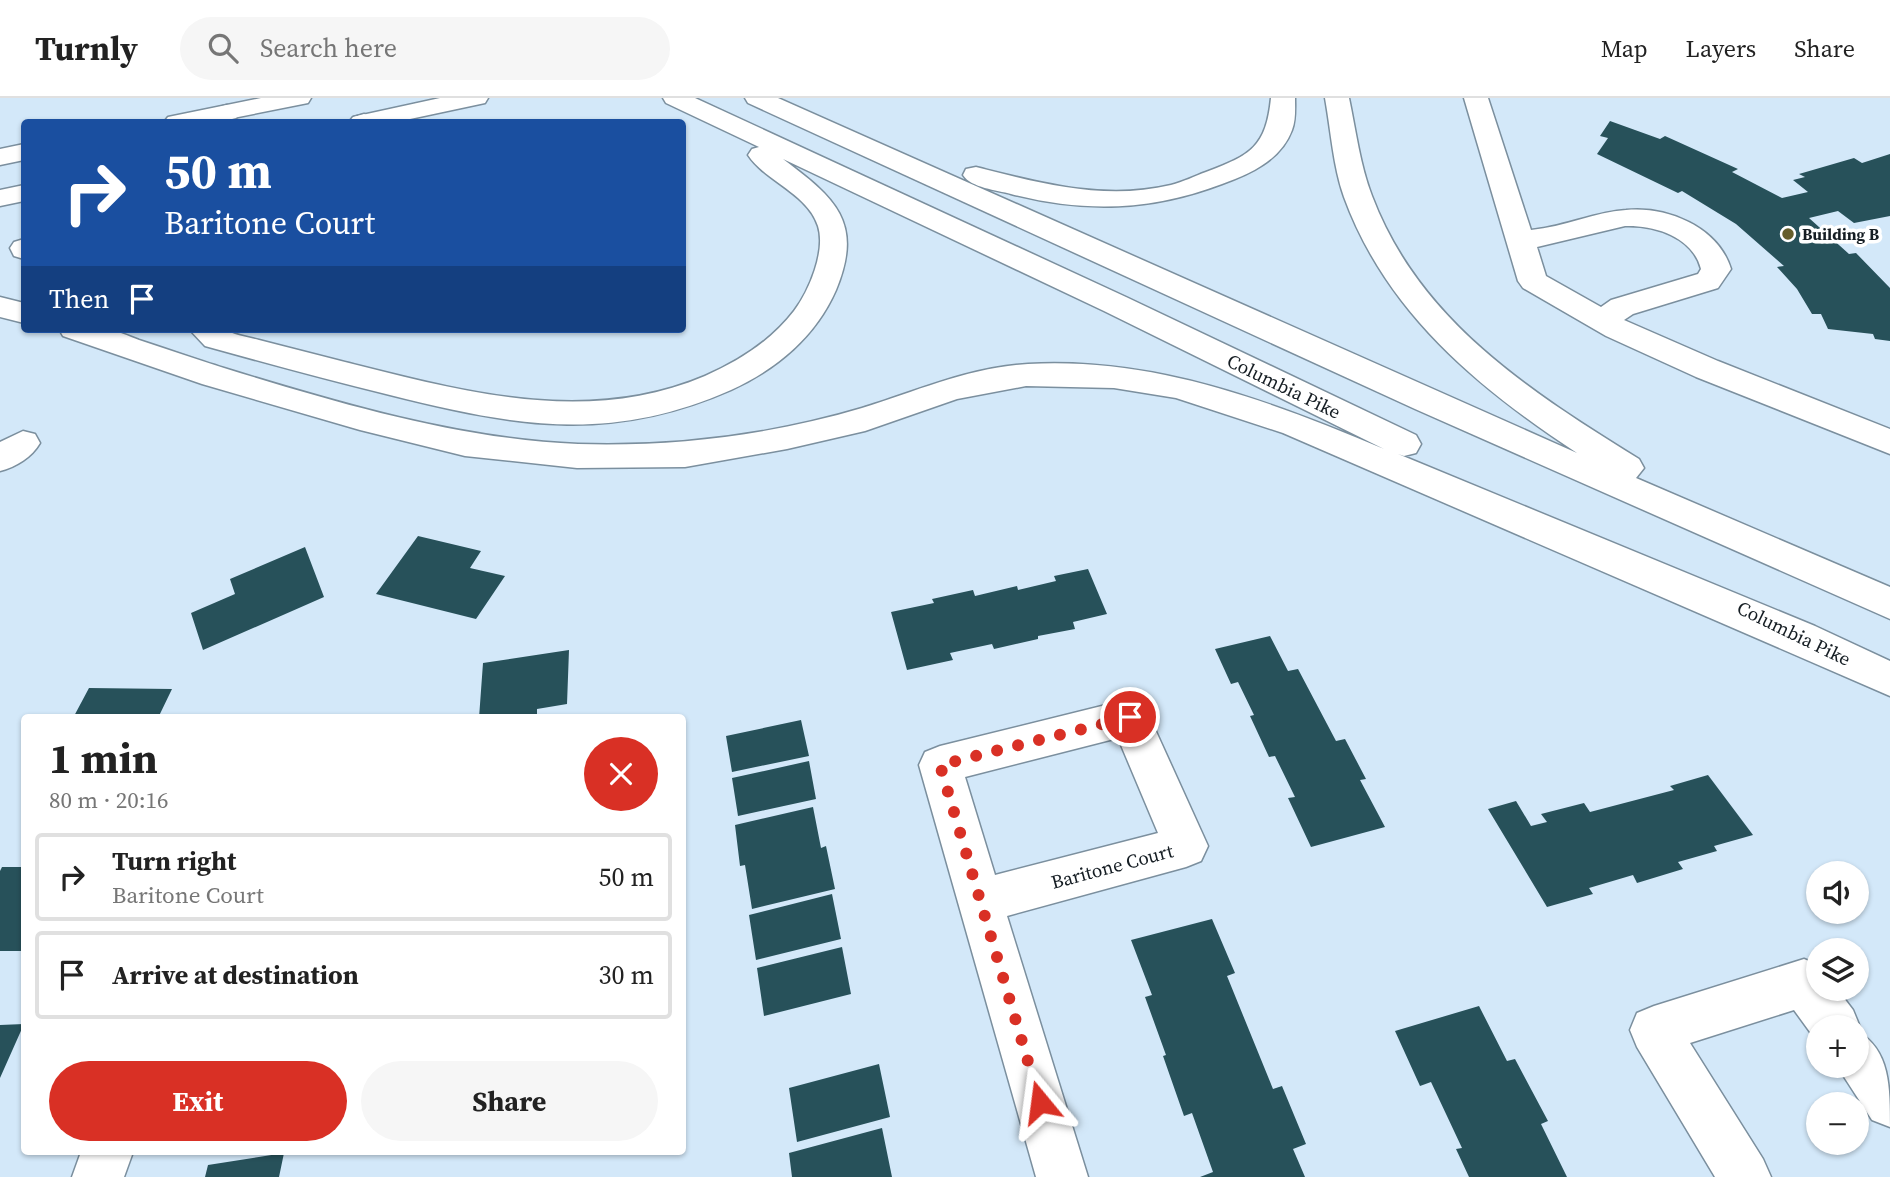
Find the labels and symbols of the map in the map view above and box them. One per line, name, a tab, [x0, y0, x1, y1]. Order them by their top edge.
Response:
place label: Building B	[1802, 223, 1880, 245]
marker: Building B	[1780, 226, 1796, 242]
street label: Columbia Pike	[1223, 347, 1345, 425]
street label: Columbia Pike	[1733, 594, 1855, 672]
pin	[1100, 687, 1160, 747]
street label: Baritone Court	[1048, 837, 1177, 895]
position arrow	[1003, 1065, 1077, 1139]

